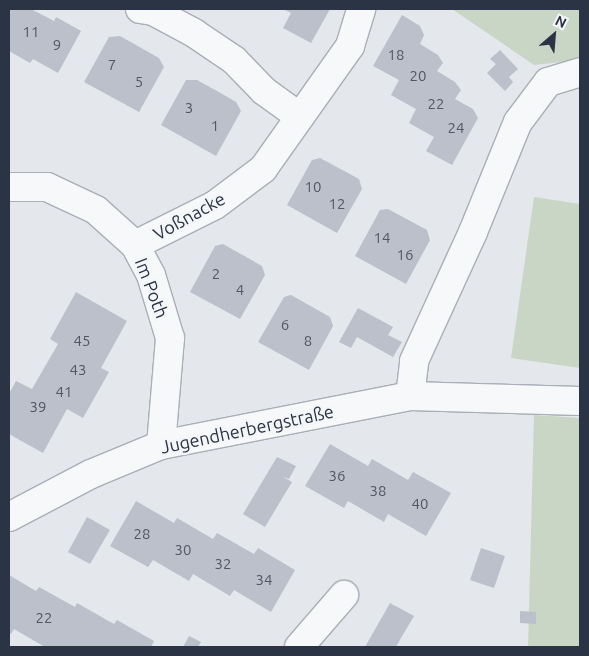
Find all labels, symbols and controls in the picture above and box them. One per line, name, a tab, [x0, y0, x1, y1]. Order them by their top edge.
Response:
north arrow	[529, 10, 579, 60]
text: N	[553, 12, 569, 31]
house number: 11	[23, 23, 39, 41]
house number: 9	[53, 36, 61, 54]
house number: 18	[388, 46, 404, 64]
house number: 7	[108, 56, 116, 74]
house number: 20	[410, 67, 426, 85]
house number: 5	[135, 73, 143, 91]
house number: 22	[428, 95, 444, 113]
house number: 3	[185, 99, 193, 117]
house number: 1	[211, 117, 219, 135]
house number: 24	[448, 119, 464, 137]
house number: 10	[305, 178, 321, 196]
street label: Voßnacke	[149, 187, 229, 245]
house number: 12	[329, 195, 345, 213]
house number: 14	[374, 229, 390, 247]
house number: 16	[397, 246, 413, 264]
street label: Im Poth	[131, 255, 173, 321]
house number: 2	[212, 265, 220, 283]
house number: 4	[236, 281, 244, 299]
house number: 6	[281, 316, 289, 334]
house number: 45	[74, 332, 90, 350]
house number: 8	[304, 332, 312, 350]
house number: 43	[70, 361, 86, 379]
house number: 41	[56, 383, 72, 401]
house number: 39	[30, 398, 46, 416]
street label: Jugendherbergstraße	[158, 400, 336, 458]
house number: 36	[329, 467, 345, 485]
house number: 38	[370, 482, 386, 500]
house number: 40	[412, 495, 428, 513]
house number: 28	[134, 525, 150, 543]
house number: 30	[175, 541, 191, 559]
house number: 32	[215, 555, 231, 573]
house number: 34	[256, 571, 272, 589]
house number: 22	[36, 609, 52, 627]

